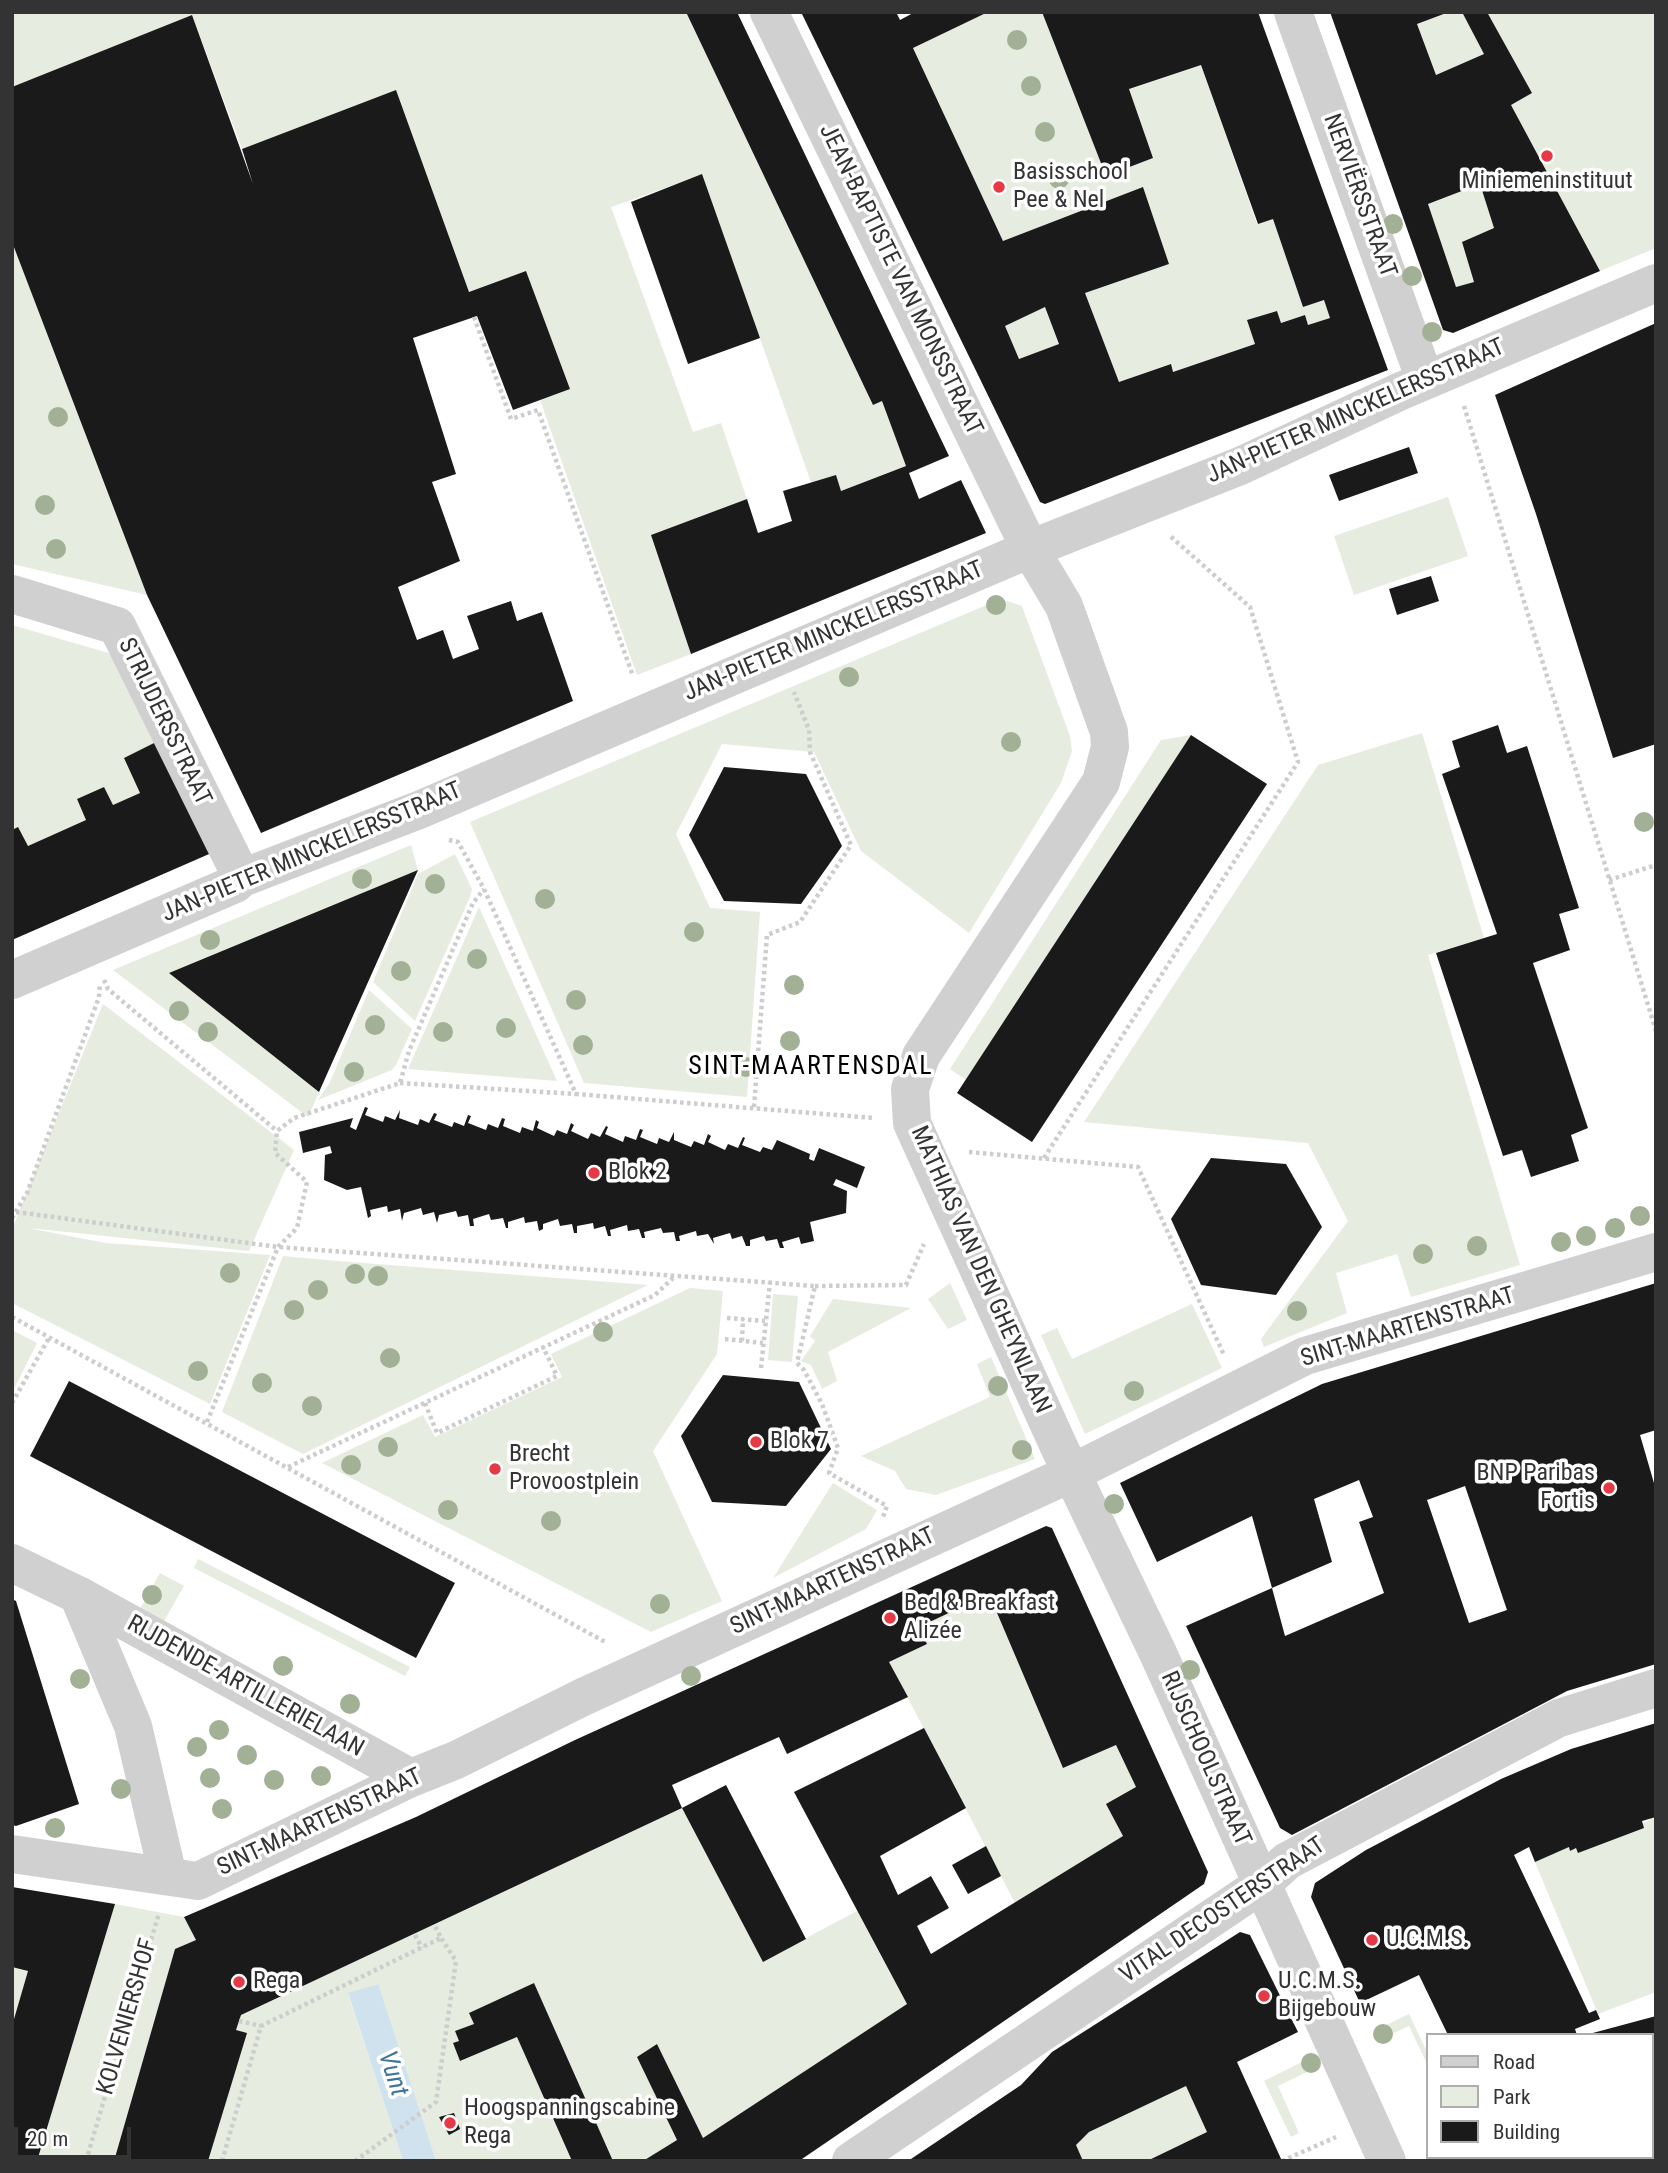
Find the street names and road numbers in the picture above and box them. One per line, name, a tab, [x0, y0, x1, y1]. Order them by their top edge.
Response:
street label: NERVIËRSSTRAAT	[1316, 110, 1402, 282]
street label: JEAN-BAPTISTE VAN MONSSTRAAT	[812, 120, 988, 440]
street label: JAN-PIETER MINCKELERSSTRAAT	[1203, 333, 1509, 491]
street label: JAN-PIETER MINCKELERSSTRAAT	[680, 556, 988, 708]
street label: STRIJDERSSTRAAT	[111, 634, 217, 810]
street label: JAN-PIETER MINCKELERSSTRAAT	[158, 777, 466, 929]
street label: MATHIAS VAN DEN GHEYNLAAN	[903, 1122, 1057, 1418]
street label: SINT-MAARTENSTRAAT	[1298, 1282, 1518, 1374]
street label: SINT-MAARTENSTRAAT	[726, 1522, 940, 1642]
street label: RIJDENDE-ARTILLERIELAAN	[122, 1610, 368, 1764]
street label: RIJSCHOOLSTRAAT	[1154, 1667, 1256, 1851]
street label: SINT-MAARTENSTRAAT	[213, 1763, 427, 1883]
street label: VITAL DECOSTERSTRAAT	[1115, 1832, 1331, 1990]
street label: KOLVENIERSHOF	[92, 1936, 164, 2098]

